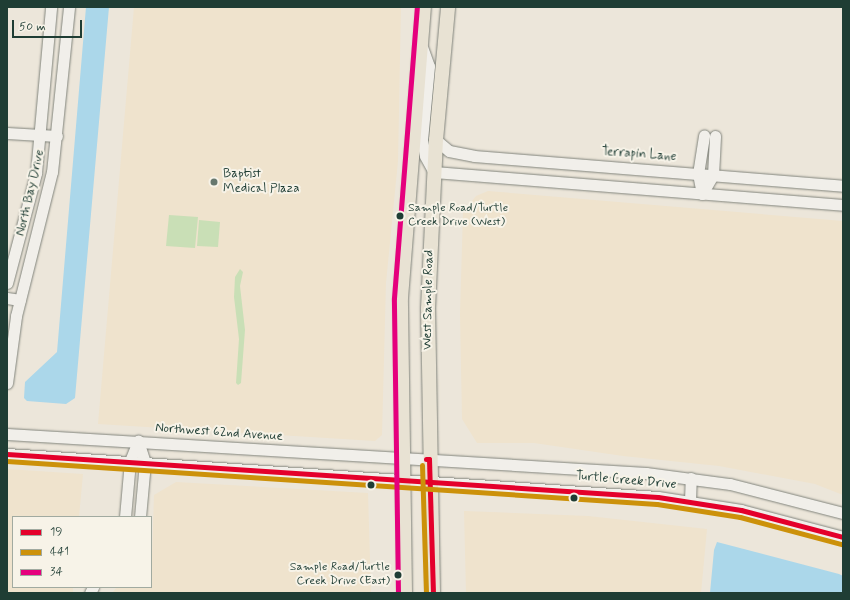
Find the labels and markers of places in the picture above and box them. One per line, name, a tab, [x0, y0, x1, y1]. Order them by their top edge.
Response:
place label: Baptist Medical Plaza	[223, 167, 301, 198]
marker: Baptist Medical Plaza	[208, 176, 220, 188]
place label: Sample Road/Turtle Creek Drive (West)	[408, 202, 508, 230]
marker: Sample Road/Turtle Creek Drive (West)	[395, 211, 405, 221]
unlabelled marker	[366, 480, 376, 490]
unlabelled marker	[569, 493, 579, 503]
place label: Sample Road/Turtle Creek Drive (East)	[290, 561, 390, 589]
marker: Sample Road/Turtle Creek Drive (East)	[393, 570, 403, 580]

